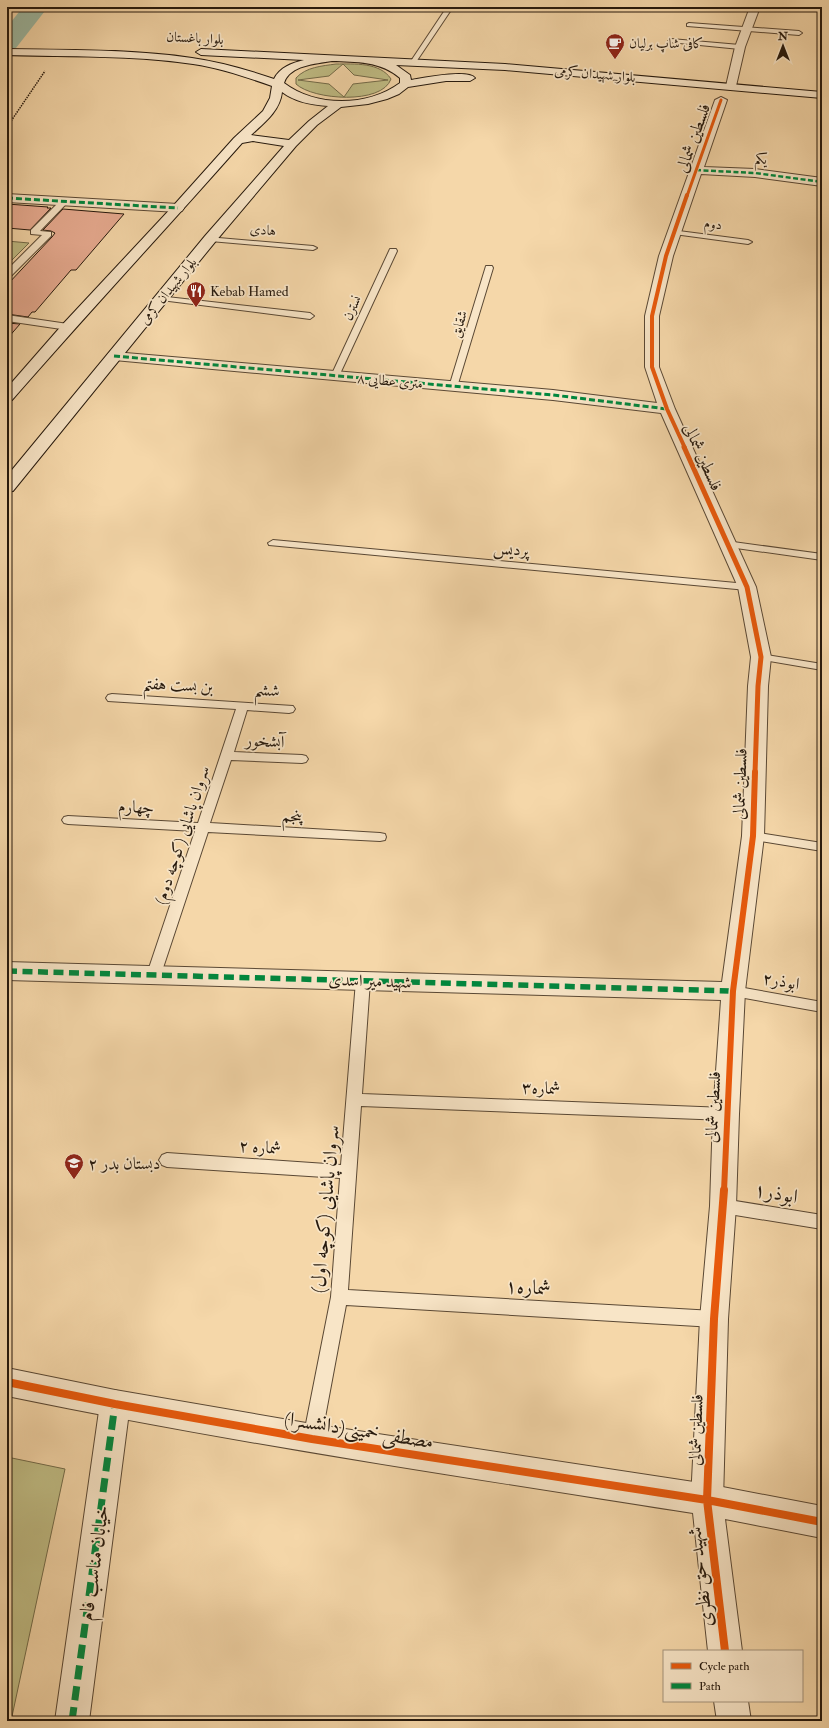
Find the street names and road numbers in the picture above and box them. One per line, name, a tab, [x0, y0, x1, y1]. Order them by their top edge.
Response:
street label: بلوار باغستان	[166, 28, 224, 48]
street label: بلوار شهیدان کرمی	[554, 62, 637, 87]
street label: فلسطین شمالی	[671, 101, 715, 175]
street label: یکم	[753, 150, 769, 173]
street label: دوم	[702, 214, 723, 238]
street label: هادی	[249, 220, 277, 240]
street label: بلوار شهیدان کرمی	[136, 254, 201, 329]
street label: نسترن	[339, 293, 365, 323]
street label: شقایق	[447, 308, 471, 340]
street label: ۸ متری عطایی	[356, 370, 424, 393]
street label: فلسطین شمالی	[679, 420, 727, 494]
street label: پردیس	[492, 537, 532, 562]
street label: بن بست هفتم	[142, 673, 214, 703]
street label: ششم	[253, 679, 281, 707]
street label: آبشخور	[243, 729, 287, 753]
street label: فلسطین شمالی	[728, 748, 752, 820]
street label: سروان پاشایی (کوچه دوم)	[150, 763, 218, 908]
street label: چهارم	[117, 796, 155, 822]
street label: پنجم	[281, 805, 304, 832]
street label: ابوذر۲	[761, 967, 801, 995]
street label: شهید میر اسدی	[328, 969, 412, 993]
street label: فلسطین شمالی	[701, 1071, 725, 1143]
street label: شماره۳	[521, 1077, 561, 1099]
street label: سروان پاشایی (کوچه اول)	[305, 1124, 347, 1294]
street label: شماره ۲	[238, 1135, 282, 1159]
street label: ابوذر۱	[752, 1177, 800, 1209]
street label: شماره۱	[505, 1273, 551, 1301]
street label: فلسطین شمالی	[684, 1394, 708, 1466]
street label: (دانشسرا)مصطفی خمینی	[282, 1406, 436, 1456]
street label: خیابان مناسب فام	[74, 1504, 119, 1623]
street label: شهید حق نظری	[681, 1525, 719, 1629]

